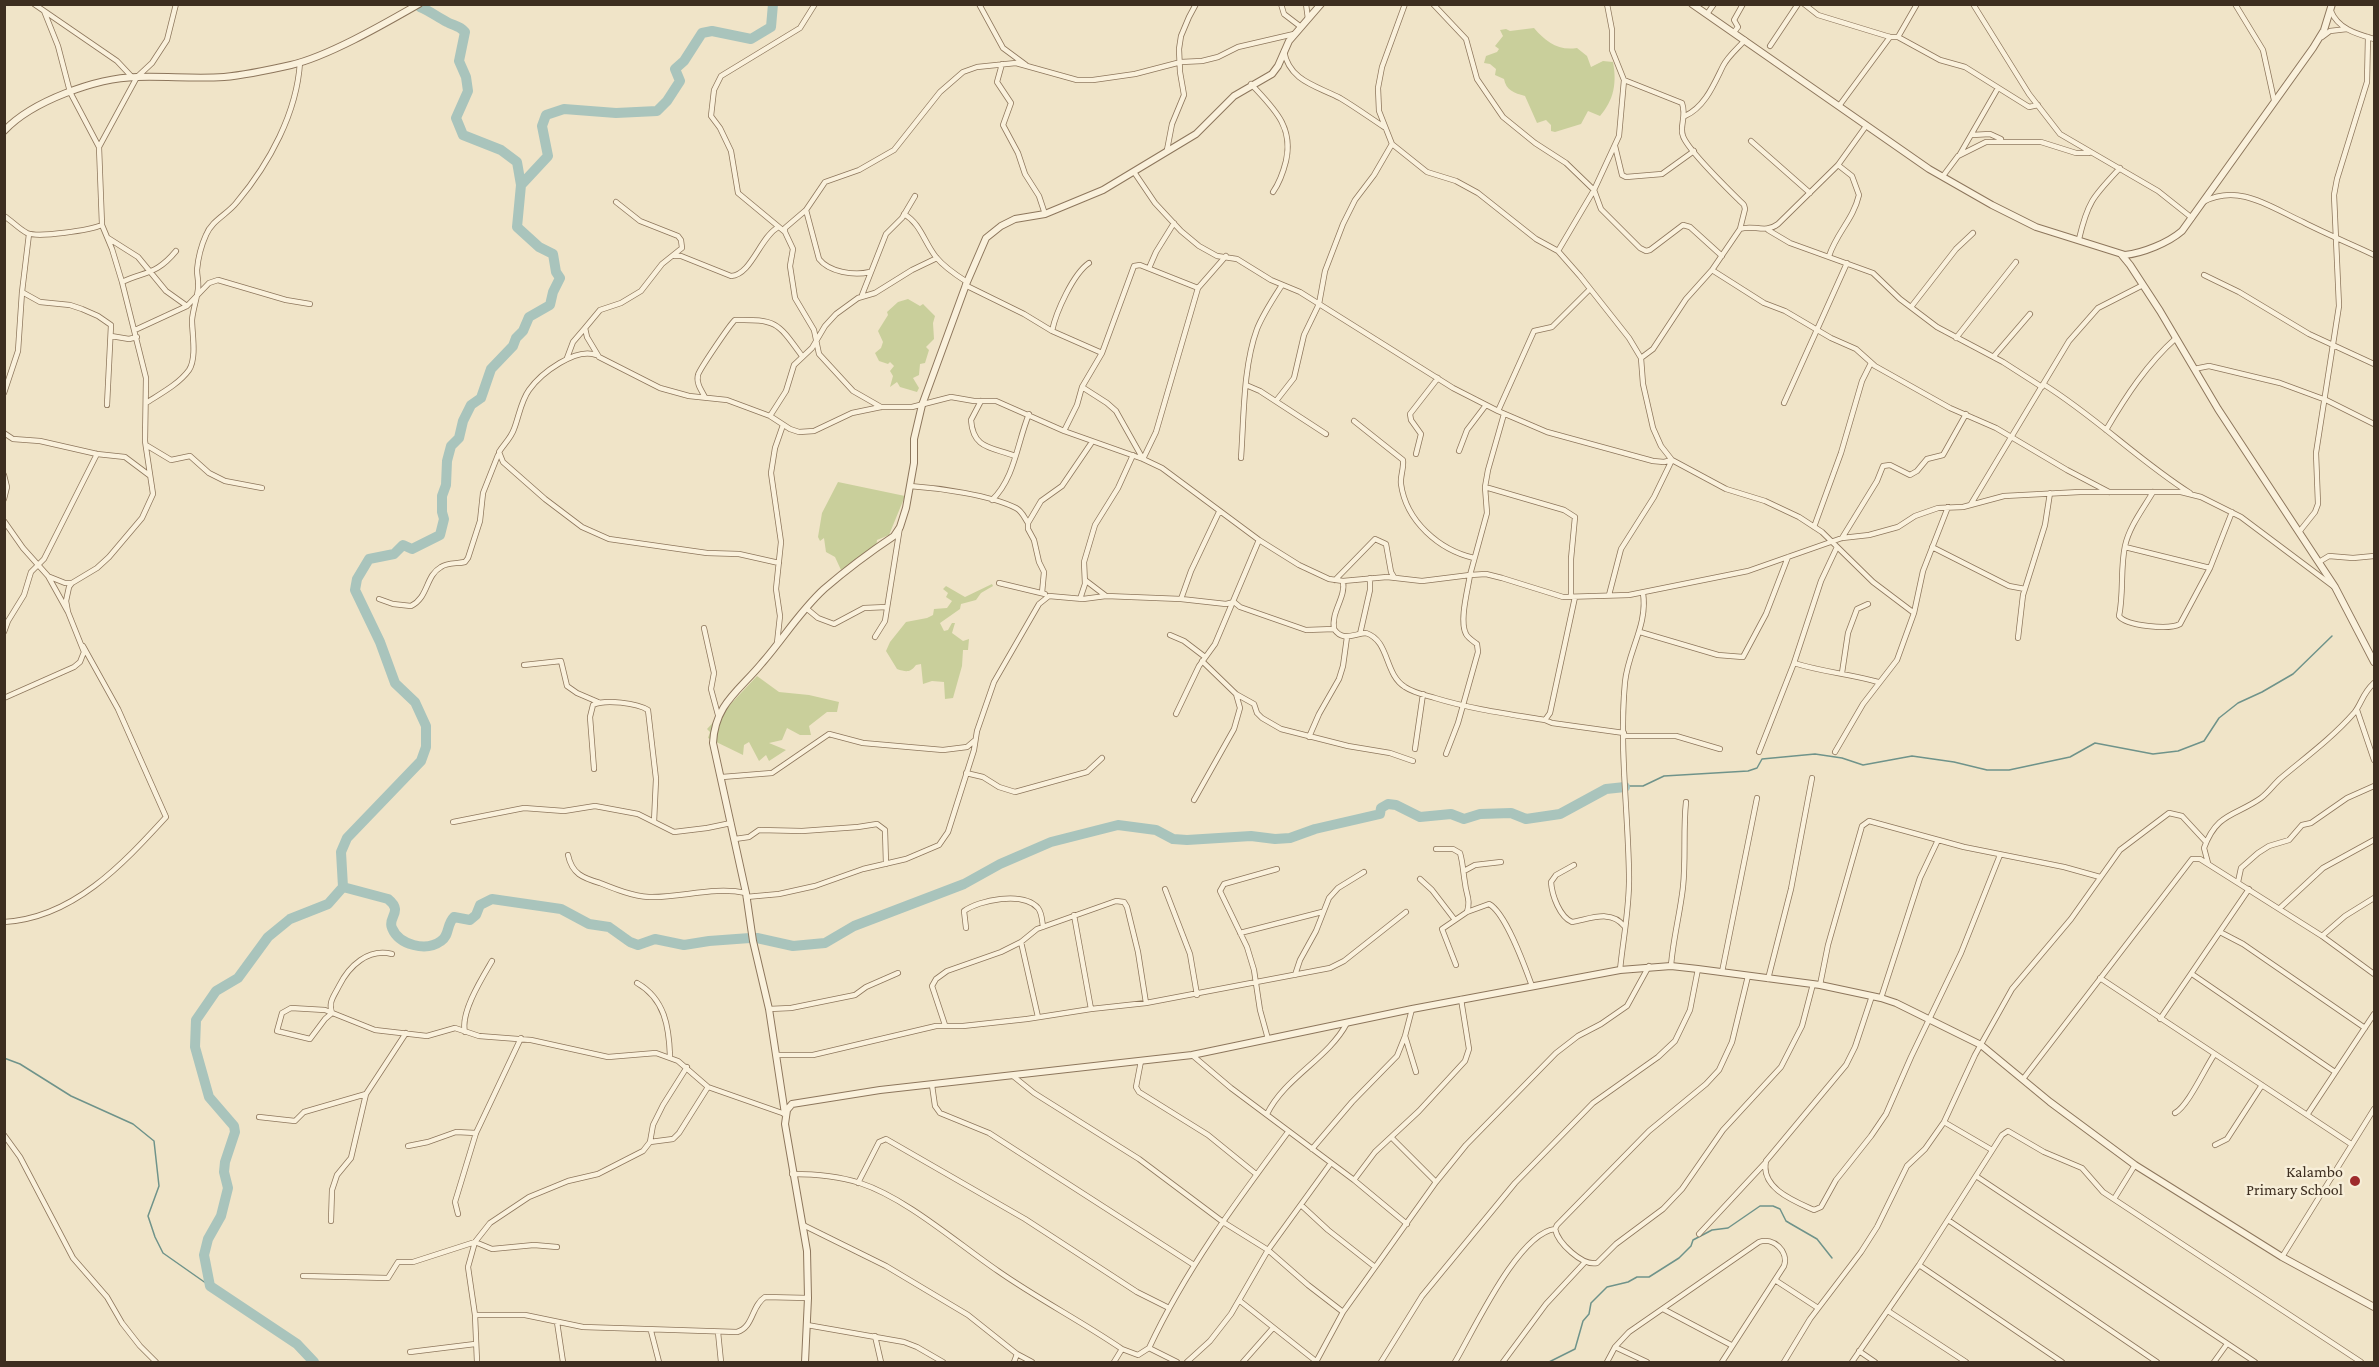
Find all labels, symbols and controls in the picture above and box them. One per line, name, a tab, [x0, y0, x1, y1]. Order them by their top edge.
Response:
place label: Kalambo Primary School	[2246, 1162, 2343, 1200]
marker: Kalambo Primary School	[2348, 1174, 2362, 1188]

